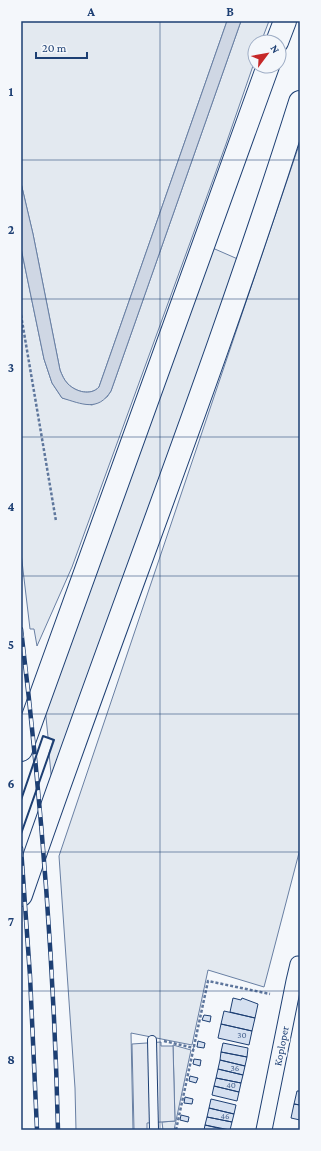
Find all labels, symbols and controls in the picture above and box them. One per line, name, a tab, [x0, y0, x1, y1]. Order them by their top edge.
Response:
text: A	[86, 4, 95, 19]
text: B	[226, 4, 234, 19]
scale bar	[36, 34, 87, 60]
north arrow	[247, 34, 287, 74]
text: 20 m	[42, 41, 67, 55]
text: N	[268, 42, 283, 55]
text: 1	[9, 84, 14, 99]
text: 2	[8, 222, 15, 237]
text: 3	[8, 360, 14, 375]
text: 4	[7, 499, 15, 514]
text: 5	[8, 637, 14, 652]
text: 6	[7, 776, 15, 791]
text: 7	[8, 914, 14, 929]
street label: Koploper	[271, 1025, 292, 1067]
house number: 30	[237, 1030, 247, 1040]
text: 8	[7, 1052, 15, 1067]
house number: 36	[231, 1063, 240, 1073]
house number: 40	[226, 1080, 236, 1090]
house number: 46	[220, 1111, 230, 1121]

